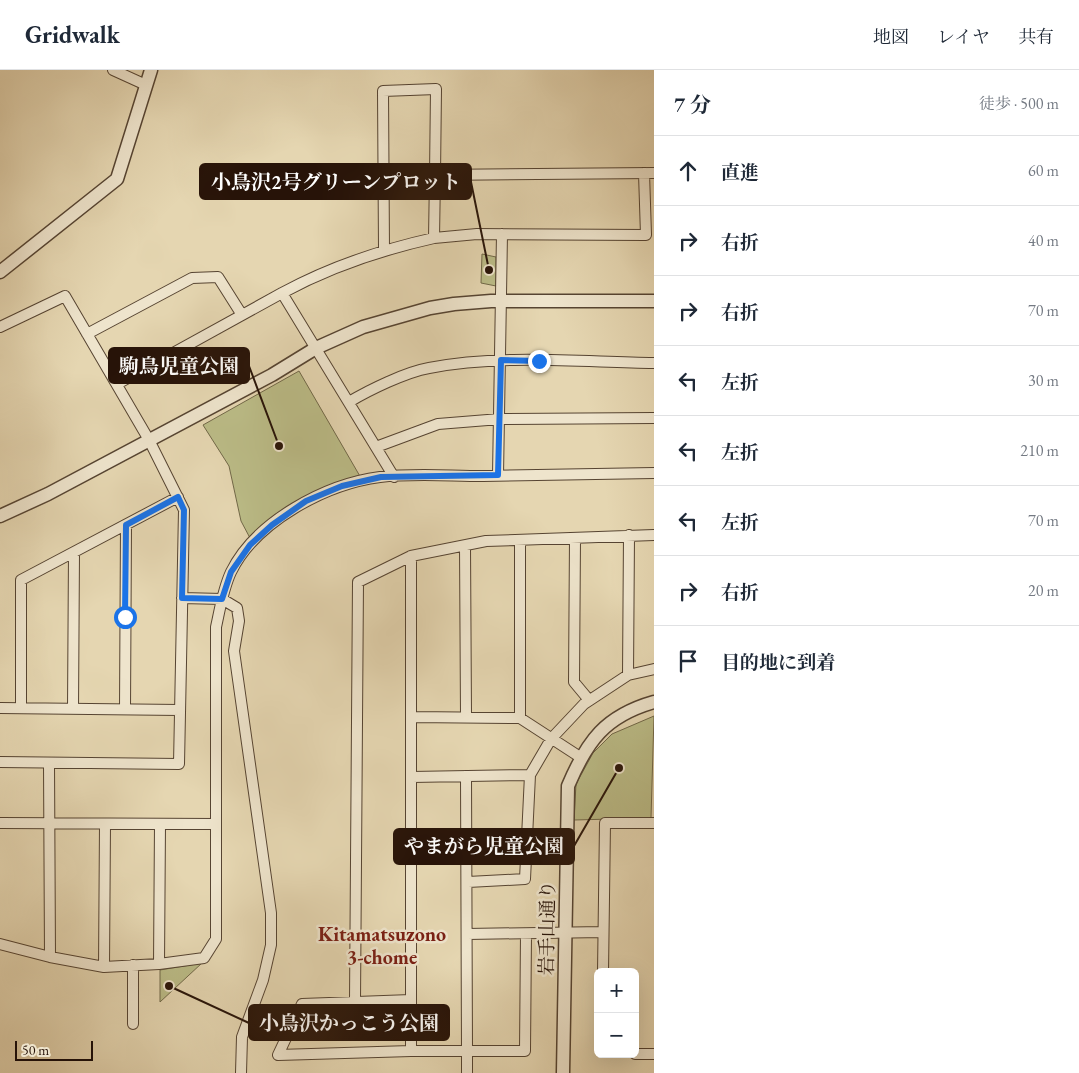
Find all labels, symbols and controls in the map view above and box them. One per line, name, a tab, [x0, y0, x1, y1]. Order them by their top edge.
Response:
text: Gridwalk	[25, 19, 120, 50]
text: 地図	[873, 25, 909, 48]
text: レイヤ	[937, 25, 990, 48]
text: 共有	[1018, 25, 1054, 48]
text: 7 分	[674, 91, 711, 118]
text: 徒歩 · 500 m	[979, 93, 1059, 114]
icon: ahead	[674, 157, 702, 185]
text: 直進	[721, 160, 759, 185]
text: 60 m	[1028, 160, 1059, 181]
callout: 小鳥沢2号グリーンプロット	[200, 164, 471, 199]
text: 小鳥沢2号グリーンプロット	[211, 169, 461, 195]
icon: right	[674, 227, 702, 255]
text: 右折	[721, 230, 759, 255]
text: 40 m	[1028, 230, 1059, 251]
icon: right	[674, 297, 702, 325]
text: 右折	[721, 300, 759, 325]
text: 70 m	[1028, 300, 1059, 321]
callout: 駒鳥児童公園	[109, 348, 249, 383]
route end	[528, 350, 551, 373]
text: 駒鳥児童公園	[119, 353, 239, 379]
icon: left	[674, 367, 702, 395]
text: 左折	[721, 370, 759, 395]
text: 30 m	[1028, 370, 1059, 391]
icon: left	[674, 437, 702, 465]
text: 左折	[721, 440, 759, 465]
text: 210 m	[1020, 440, 1059, 461]
icon: left	[674, 507, 702, 535]
text: 左折	[721, 510, 759, 535]
text: 70 m	[1028, 510, 1059, 531]
icon: right	[674, 577, 702, 605]
text: 右折	[721, 580, 759, 605]
text: 20 m	[1028, 580, 1059, 601]
route start	[114, 606, 137, 629]
icon: arrive	[674, 647, 702, 675]
text: 目的地に到着	[721, 650, 835, 675]
callout: やまがら児童公園	[394, 829, 574, 864]
text: やまがら児童公園	[404, 833, 564, 859]
street label: 岩手山通り	[534, 880, 560, 976]
district label: Kitamatsuzono 3-chome	[318, 921, 446, 970]
map controls	[594, 968, 639, 1058]
button: +	[594, 968, 639, 1013]
callout: 小鳥沢かっこう公園	[249, 1005, 449, 1040]
text: 小鳥沢かっこう公園	[259, 1010, 439, 1036]
button: −	[594, 1013, 639, 1058]
scale bar	[15, 1038, 92, 1061]
text: 50 m	[22, 1041, 49, 1059]

